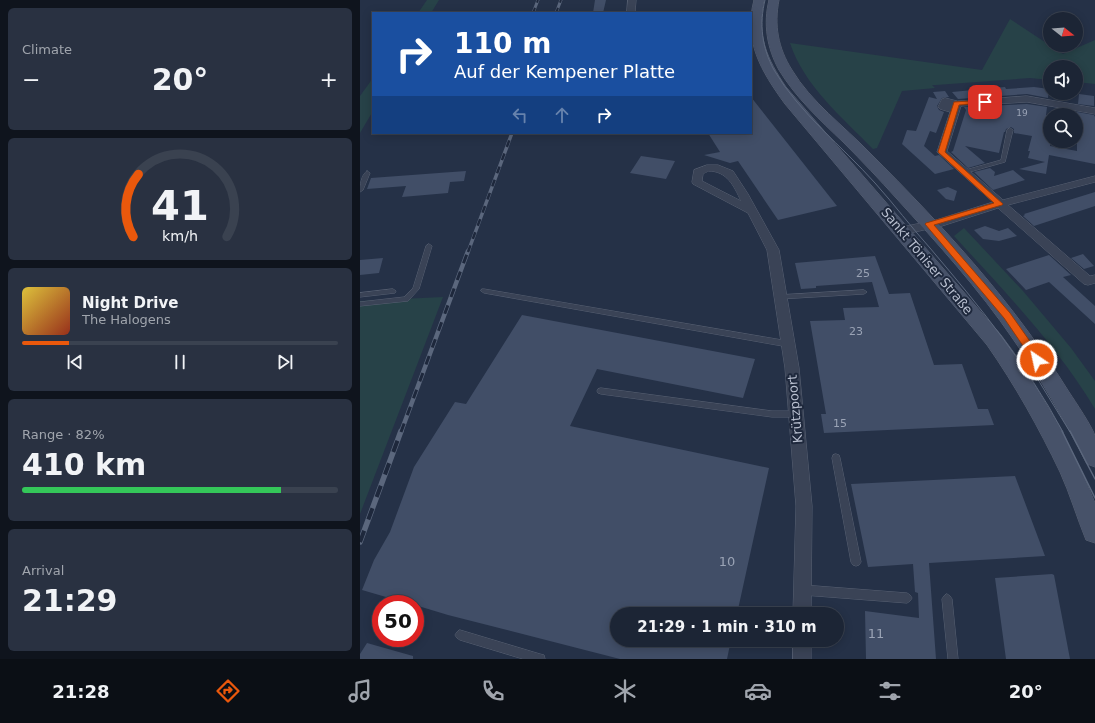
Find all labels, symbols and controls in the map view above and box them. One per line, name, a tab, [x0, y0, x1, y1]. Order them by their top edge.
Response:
north arrow	[1043, 12, 1083, 52]
map controls	[1043, 12, 1083, 148]
text: 110 m	[454, 27, 551, 60]
icon: right	[388, 28, 440, 80]
text: Climate	[22, 42, 72, 57]
button: sound	[1043, 60, 1083, 100]
text: Auf der Kempener Platte	[454, 61, 675, 82]
text: 20°	[152, 62, 208, 97]
text: −	[22, 67, 40, 92]
text: +	[320, 67, 338, 92]
pin	[968, 85, 1002, 119]
icon: arrive	[974, 91, 996, 113]
icon: left	[509, 104, 531, 126]
icon: ahead	[551, 104, 573, 126]
icon: right	[593, 104, 615, 126]
house number: 19	[1016, 108, 1028, 118]
button: search	[1043, 108, 1083, 148]
text: 41	[151, 181, 209, 230]
street label: Sankt Töniser Straße	[878, 205, 976, 317]
text: km/h	[162, 228, 198, 244]
house number: 25	[856, 267, 870, 280]
text: Night Drive	[82, 294, 178, 312]
text: The Halogens	[82, 312, 171, 327]
house number: 23	[849, 325, 863, 338]
position arrow	[1016, 339, 1058, 381]
icon: previous	[64, 351, 86, 373]
icon: pause	[169, 351, 191, 373]
icon: next	[274, 351, 296, 373]
street label: Krützpoort	[785, 374, 805, 444]
house number: 15	[833, 417, 847, 430]
text: Range · 82%	[22, 427, 105, 442]
text: 410 km	[22, 447, 146, 482]
house number: 10	[719, 554, 735, 569]
text: Arrival	[22, 563, 64, 578]
text: 21:29	[22, 583, 118, 618]
speed limit sign: 50	[372, 595, 424, 647]
text: 21:29 · 1 min · 310 m	[637, 618, 817, 636]
house number: 11	[868, 626, 884, 641]
icon: directions	[214, 677, 242, 705]
icon: music	[346, 677, 374, 705]
icon: phone	[479, 677, 507, 705]
icon: climate	[611, 677, 639, 705]
icon: car	[744, 677, 772, 705]
icon: filters	[876, 677, 904, 705]
text: 21:28	[52, 681, 110, 702]
text: 20°	[1009, 681, 1043, 702]

